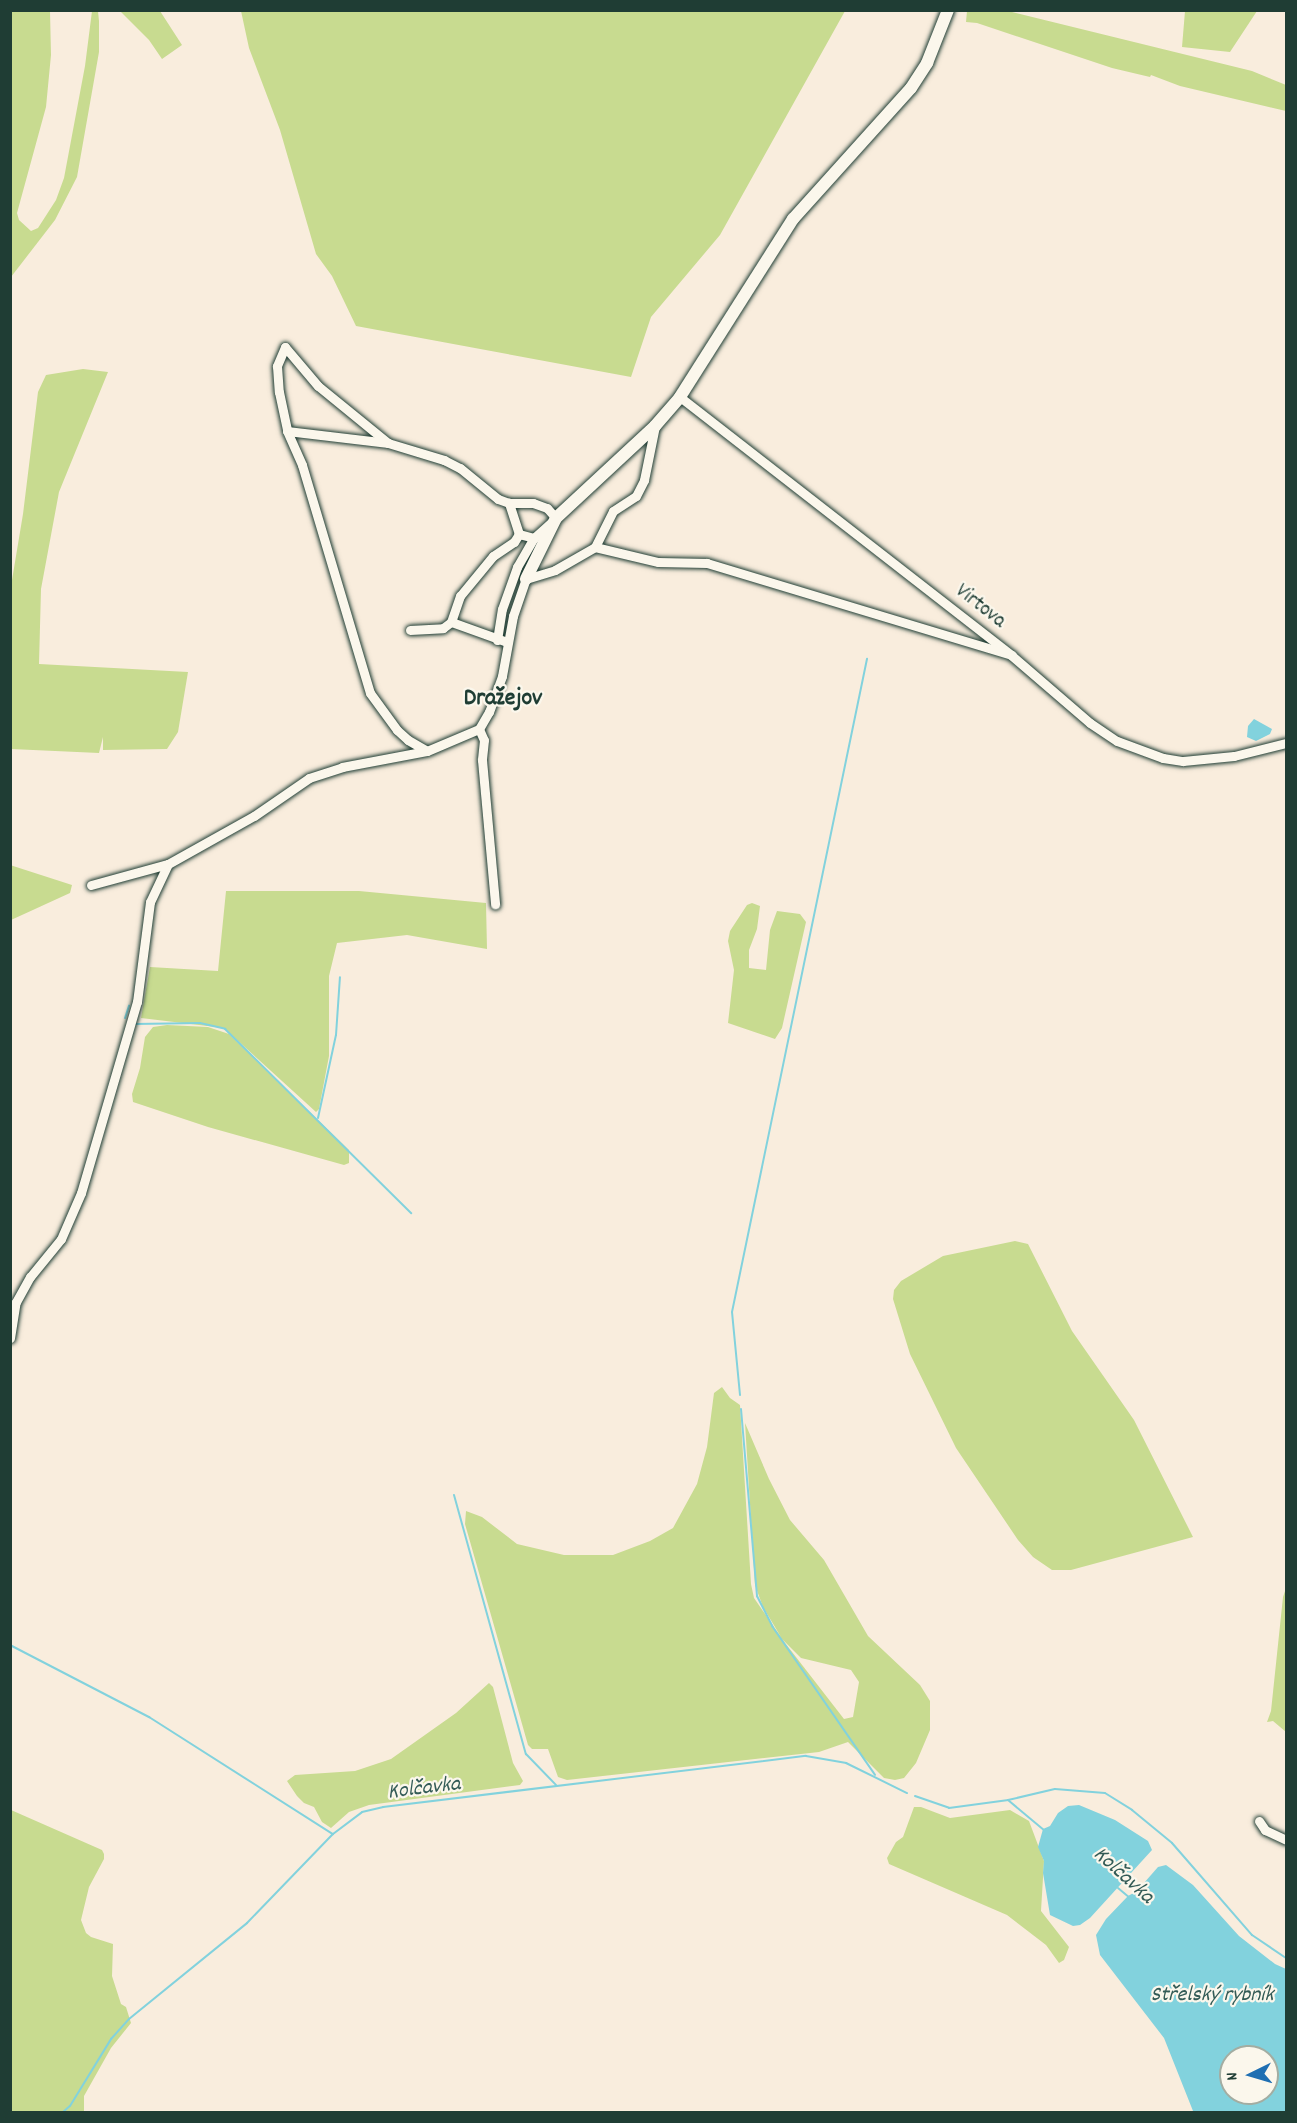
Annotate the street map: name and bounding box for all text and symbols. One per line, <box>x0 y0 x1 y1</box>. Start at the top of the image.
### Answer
street label: Virtova <box>950 579 1010 635</box>
district label: Dražejov <box>464 686 542 714</box>
water label: Kolčavka <box>386 1771 462 1807</box>
water label: Kolčavka <box>1087 1842 1159 1910</box>
water label: Střelský rybník <box>1151 1983 1273 2009</box>
north arrow <box>1219 2045 1279 2105</box>
text: N <box>1221 2071 1244 2081</box>

